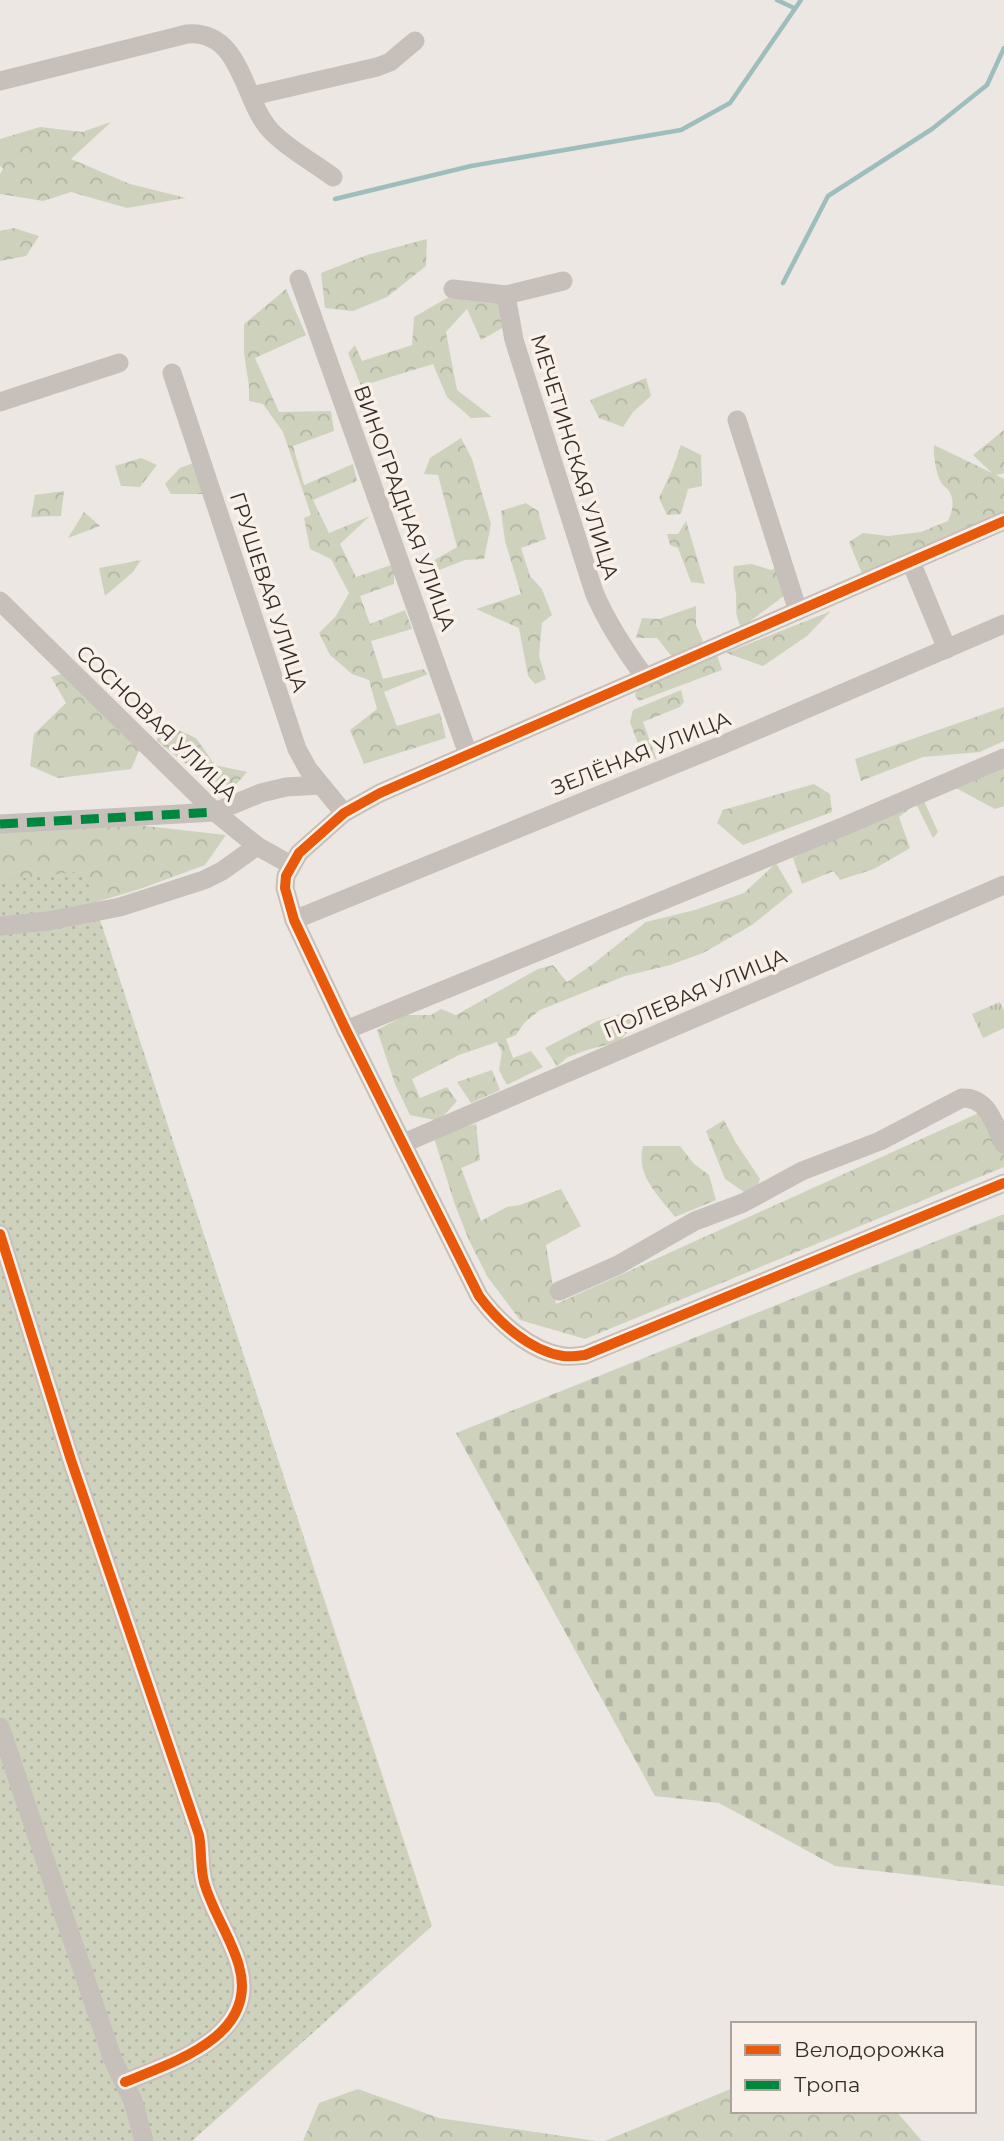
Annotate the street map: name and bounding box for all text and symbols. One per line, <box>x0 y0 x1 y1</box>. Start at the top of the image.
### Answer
street label: МЕЧЕТИНСКАЯ УЛИЦА <box>526 331 624 583</box>
street label: ВИНОГРАДНАЯ УЛИЦА <box>349 382 461 635</box>
street label: ГРУШЕВАЯ УЛИЦА <box>225 489 313 696</box>
street label: СОСНОВАЯ УЛИЦА <box>71 640 243 807</box>
street label: ЗЕЛЁНАЯ УЛИЦА <box>548 706 735 800</box>
street label: ПОЛЕВАЯ УЛИЦА <box>599 943 791 1043</box>
legend <box>731 2022 976 2113</box>
text: Велодорожка <box>794 2037 945 2062</box>
text: Тропа <box>794 2072 860 2097</box>

